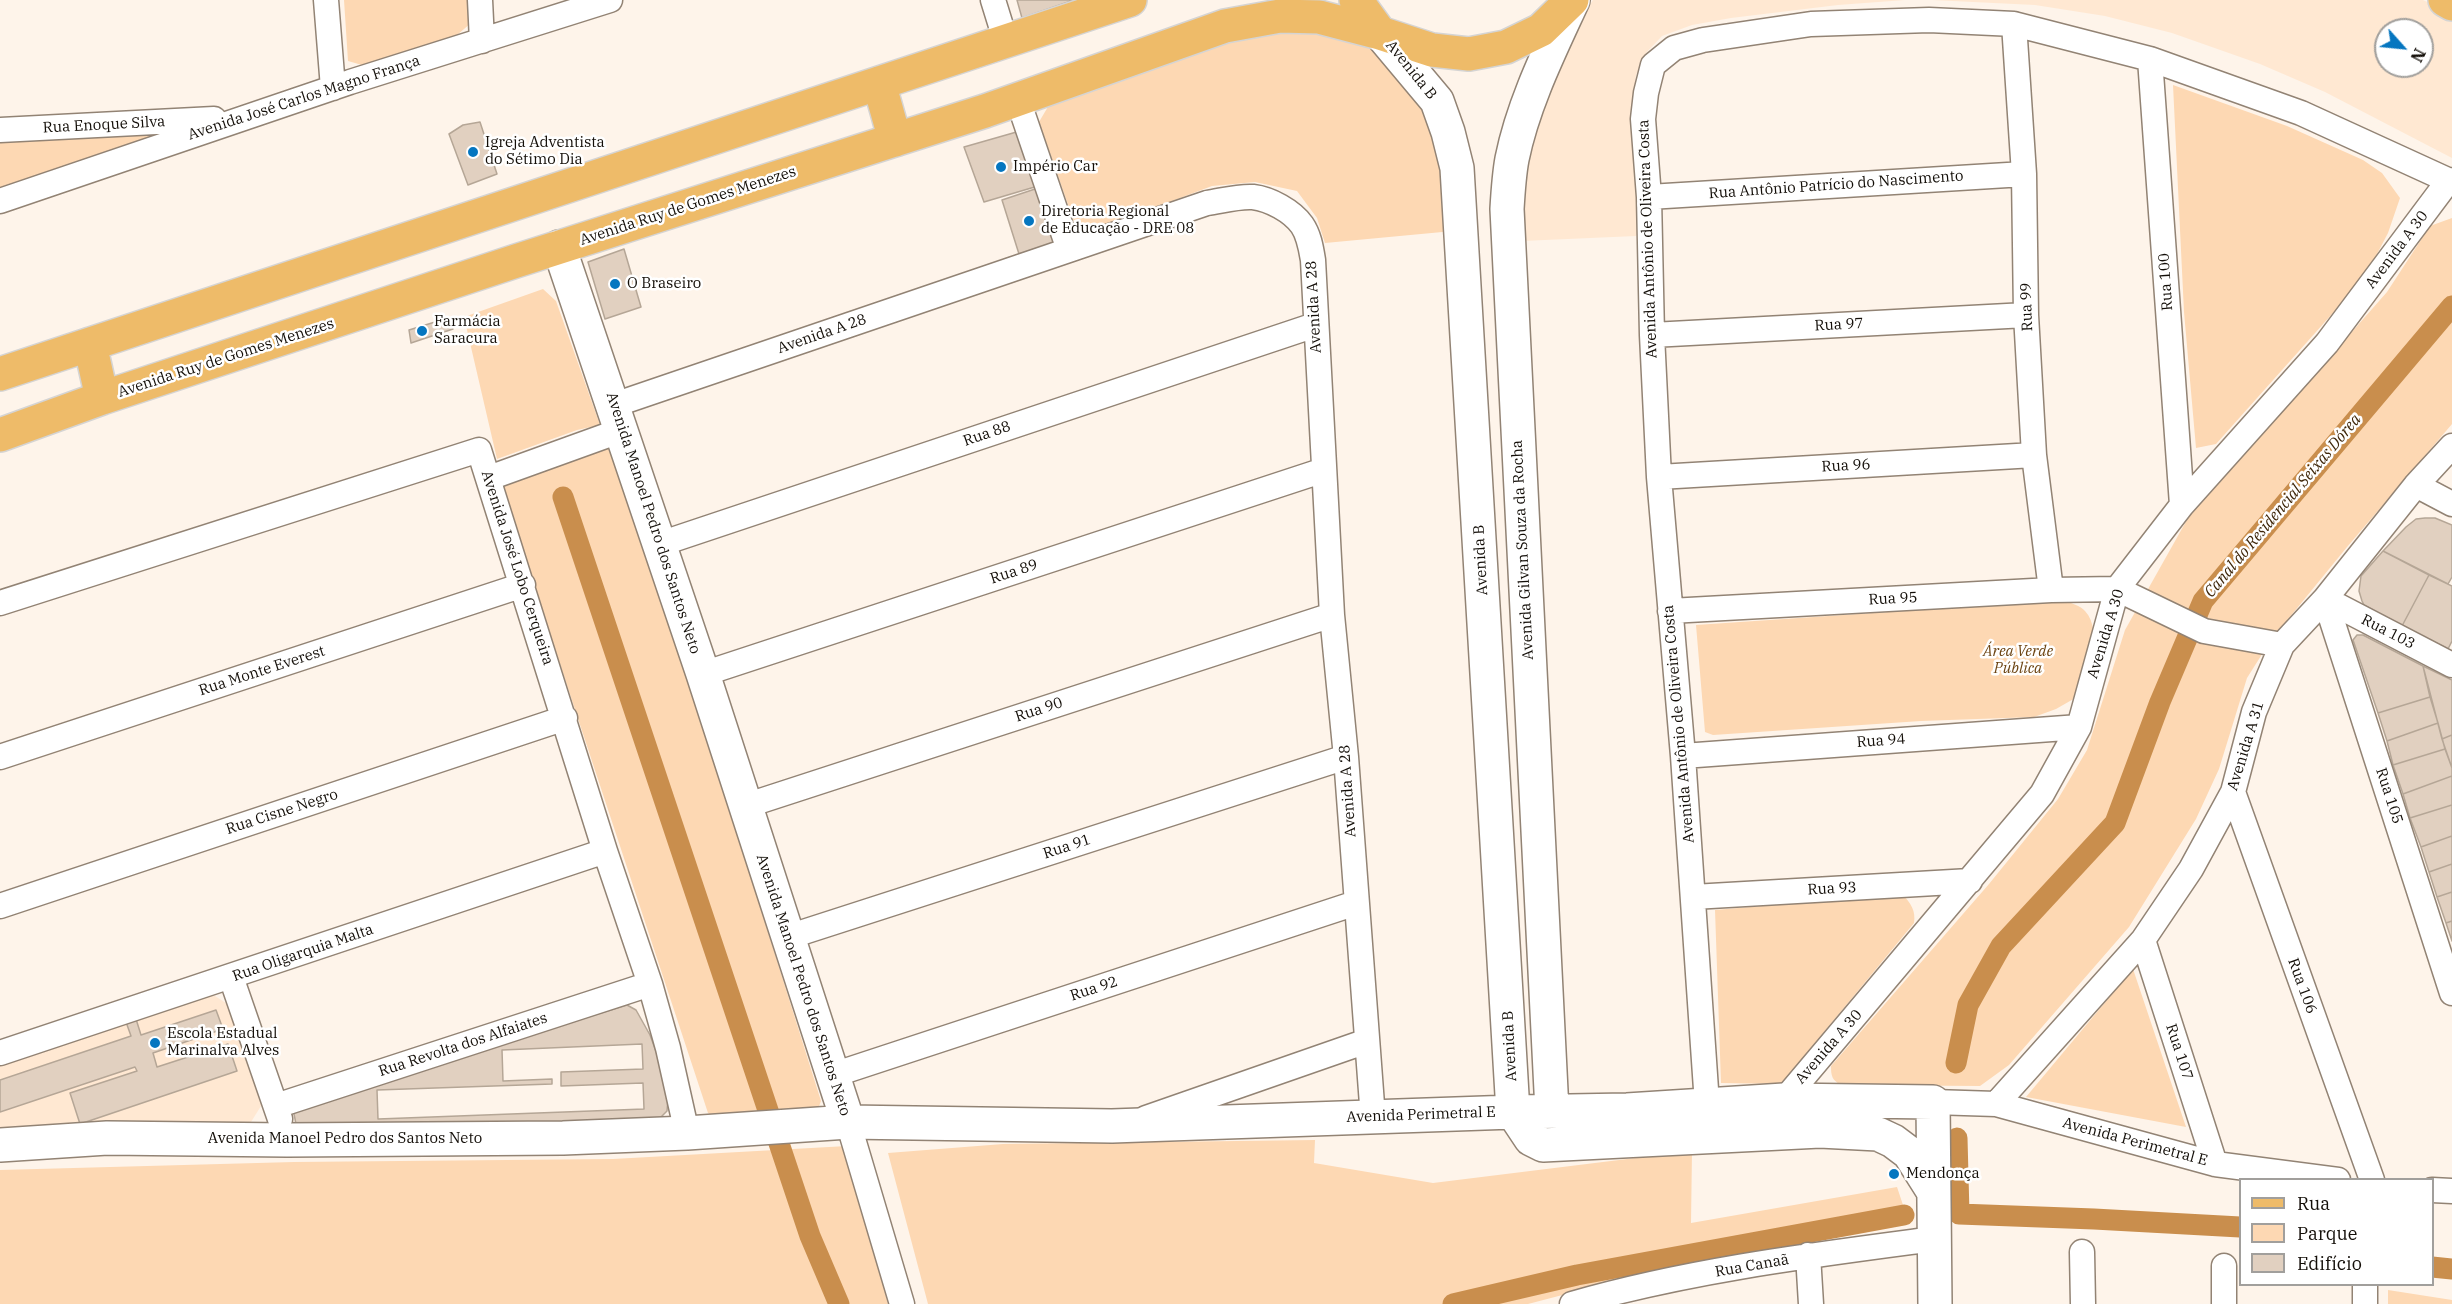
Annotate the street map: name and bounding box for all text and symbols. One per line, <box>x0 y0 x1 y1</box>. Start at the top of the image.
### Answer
north arrow <box>2374 18 2434 78</box>
street label: Avenida B <box>1382 37 1440 103</box>
text: N <box>2406 45 2430 65</box>
street label: Avenida José Carlos Magno França <box>186 52 422 144</box>
street label: Rua Enoque Silva <box>42 113 166 137</box>
street label: Avenida Antônio de Oliveira Costa <box>1635 119 1661 359</box>
place label: Igreja Adventista do Sétimo Dia <box>485 134 605 169</box>
marker: Igreja Adventista do Sétimo Dia <box>466 145 480 159</box>
place label: Império Car <box>1013 158 1098 176</box>
marker: Império Car <box>994 160 1008 174</box>
street label: Avenida Ruy de Gomes Menezes <box>578 162 798 250</box>
street label: Rua Antônio Patrício do Nascimento <box>1708 167 1964 203</box>
place label: Diretoria Regional de Educação - DRE 08 <box>1041 203 1194 238</box>
street label: Avenida A 30 <box>2362 208 2432 292</box>
marker: Diretoria Regional de Educação - DRE 08 <box>1022 214 1036 228</box>
street label: Rua 100 <box>2155 252 2177 312</box>
street label: Avenida A 28 <box>1303 260 1325 354</box>
place label: O Braseiro <box>627 275 701 293</box>
marker: O Braseiro <box>608 277 622 291</box>
street label: Rua 99 <box>2017 282 2037 332</box>
street label: Avenida A 28 <box>775 310 869 358</box>
place label: Farmácia Saracura <box>434 313 501 348</box>
street label: Avenida Ruy de Gomes Menezes <box>116 314 336 402</box>
street label: Rua 97 <box>1814 315 1864 335</box>
marker: Farmácia Saracura <box>415 324 429 338</box>
street label: Avenida Manoel Pedro dos Santos Neto <box>602 390 704 656</box>
water label: Canal do Residencial Seixas Dórea <box>2201 411 2365 601</box>
street label: Rua 88 <box>961 418 1013 450</box>
street label: Avenida Gilvan Souza da Rocha <box>1508 439 1538 661</box>
street label: Rua 96 <box>1821 456 1871 476</box>
street label: Avenida José Lobo Cerqueira <box>477 468 557 668</box>
street label: Avenida B <box>1470 524 1492 596</box>
street label: Rua 89 <box>988 556 1040 588</box>
street label: Avenida A 30 <box>2084 587 2128 681</box>
street label: Rua 95 <box>1868 589 1918 609</box>
street label: Avenida Antônio de Oliveira Costa <box>1660 604 1698 844</box>
street label: Rua 103 <box>2358 611 2418 653</box>
street label: Rua Monte Everest <box>197 642 327 700</box>
park label: Área Verde Pública <box>1983 643 2053 678</box>
street label: Rua 90 <box>1013 694 1065 726</box>
street label: Avenida A 31 <box>2224 699 2268 793</box>
street label: Rua 94 <box>1856 730 1906 752</box>
street label: Avenida A 28 <box>1336 744 1360 838</box>
street label: Rua 105 <box>2371 766 2407 826</box>
street label: Rua Cisne Negro <box>224 785 340 839</box>
street label: Rua 91 <box>1041 831 1093 863</box>
street label: Avenida Manoel Pedro dos Santos Neto <box>752 852 854 1118</box>
street label: Rua 93 <box>1807 879 1857 899</box>
street label: Rua Oligarquia Malta <box>230 920 376 986</box>
street label: Rua 106 <box>2284 956 2320 1016</box>
street label: Rua 92 <box>1068 973 1120 1005</box>
street label: Avenida A 30 <box>1792 1006 1866 1088</box>
street label: Rua Revolta dos Alfaiates <box>376 1009 550 1081</box>
street label: Avenida B <box>1499 1010 1521 1082</box>
street label: Rua 107 <box>2161 1022 2197 1082</box>
place label: Escola Estadual Marinalva Alves <box>167 1025 279 1060</box>
marker: Escola Estadual Marinalva Alves <box>148 1036 162 1050</box>
street label: Avenida Perimetral E <box>1346 1103 1496 1127</box>
street label: Avenida Perimetral E <box>2060 1114 2210 1170</box>
street label: Avenida Manoel Pedro dos Santos Neto <box>208 1130 482 1148</box>
place label: Mendonça <box>1906 1165 1980 1183</box>
marker: Mendonça <box>1887 1167 1901 1181</box>
legend <box>2239 1178 2434 1286</box>
text: Rua <box>2297 1192 2330 1215</box>
text: Parque <box>2297 1222 2357 1245</box>
street label: Rua Canaã <box>1714 1251 1790 1281</box>
text: Edifício <box>2297 1252 2362 1275</box>

